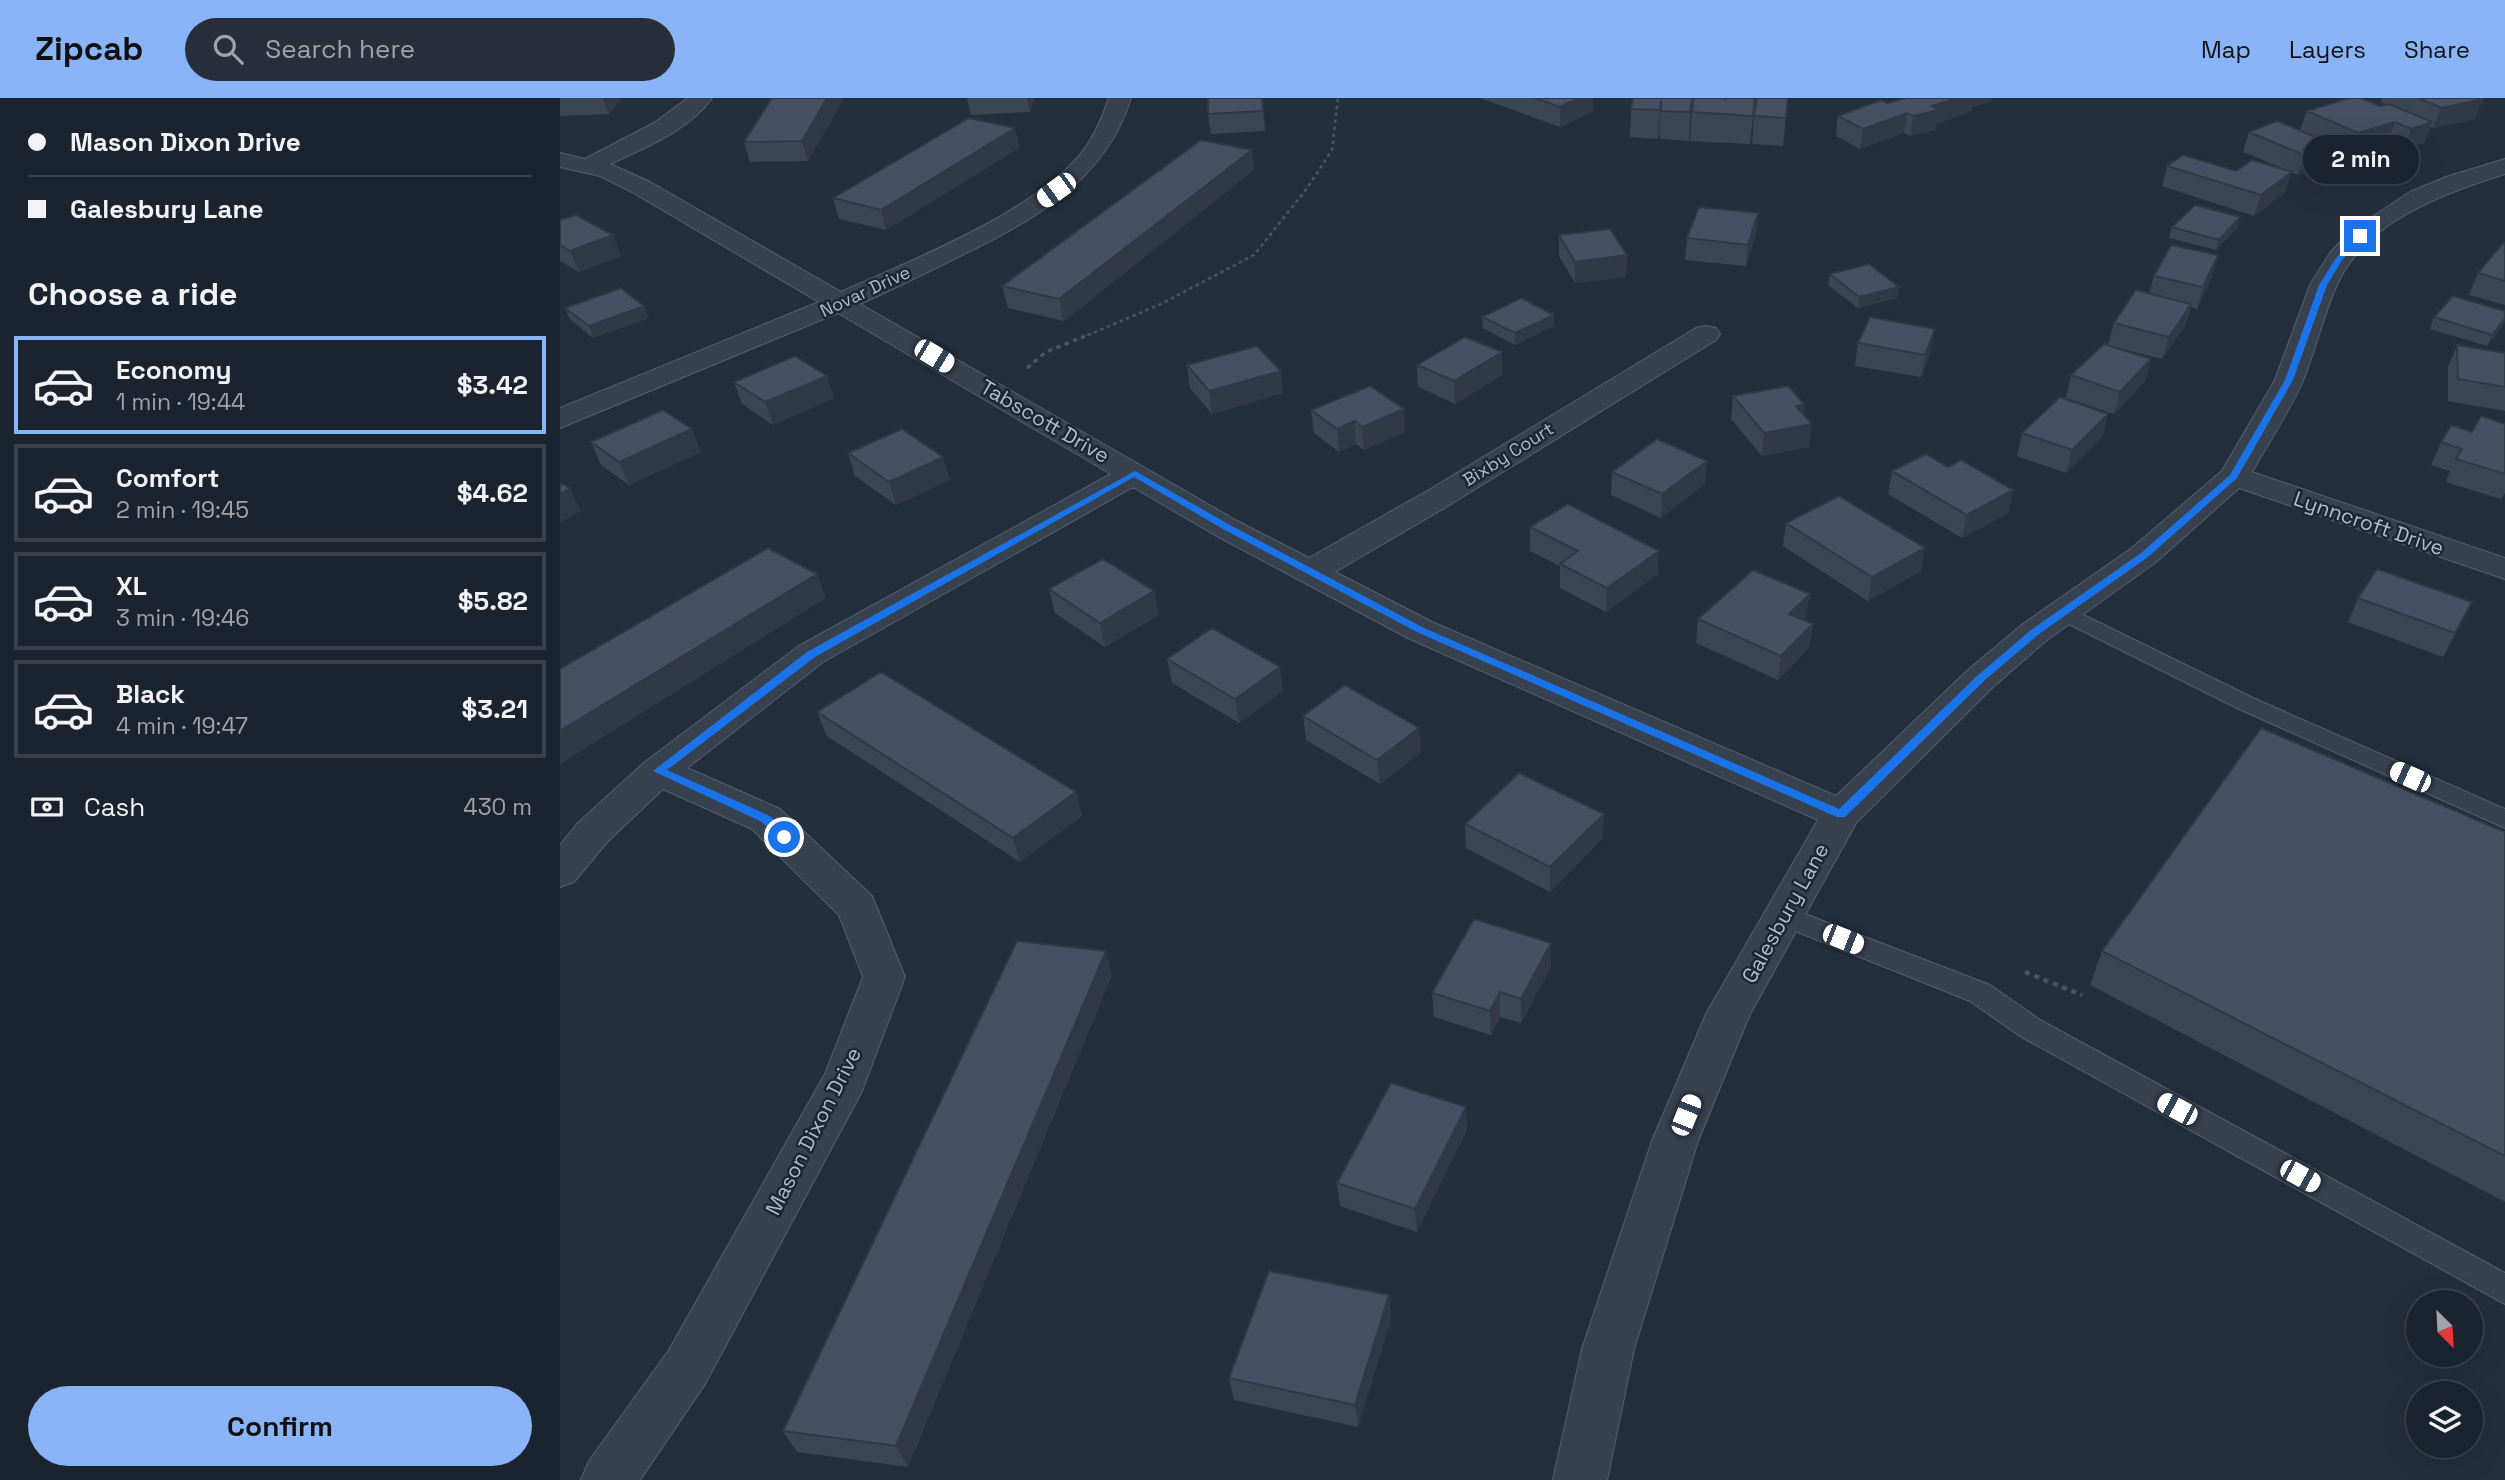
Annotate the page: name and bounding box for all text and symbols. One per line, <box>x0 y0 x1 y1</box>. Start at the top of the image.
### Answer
search box <box>185 18 675 81</box>
text: Zipcab <box>35 28 143 70</box>
icon: search <box>209 30 247 68</box>
text: Search here <box>265 32 415 66</box>
text: Map <box>2201 34 2251 65</box>
text: Layers <box>2289 34 2366 65</box>
text: Share <box>2404 34 2470 65</box>
text: Mason Dixon Drive <box>70 125 301 159</box>
callout: 2 min <box>2302 135 2418 184</box>
text: 2 min <box>2331 144 2391 174</box>
car <box>1033 169 1080 211</box>
text: Galesbury Lane <box>70 192 263 226</box>
route end <box>2344 220 2376 252</box>
street label: Novar Drive <box>816 260 914 322</box>
text: Choose a ride <box>28 274 238 314</box>
car <box>911 336 958 376</box>
text: Economy <box>116 353 232 387</box>
icon: car <box>32 354 95 417</box>
text: $3.42 <box>457 368 528 402</box>
street label: Tabscott Drive <box>976 373 1114 469</box>
text: 1 min · 19:44 <box>116 387 245 417</box>
street label: Bixby Court <box>1458 417 1558 491</box>
text: Comfort <box>116 461 219 495</box>
icon: car <box>32 462 95 525</box>
text: $4.62 <box>457 476 528 510</box>
street label: Lynncroft Drive <box>2290 485 2448 561</box>
text: 2 min · 19:45 <box>116 495 249 525</box>
text: XL <box>116 569 147 603</box>
icon: car <box>32 570 95 633</box>
text: $5.82 <box>458 584 528 618</box>
text: 3 min · 19:46 <box>116 603 249 633</box>
text: Black <box>116 677 185 711</box>
icon: car <box>32 678 95 741</box>
text: $3.21 <box>461 692 528 726</box>
text: 4 min · 19:47 <box>116 711 248 741</box>
car <box>2387 759 2434 795</box>
icon: cash <box>28 788 66 826</box>
text: Cash <box>84 790 145 824</box>
text: 430 m <box>463 792 532 822</box>
route start <box>768 821 800 853</box>
street label: Galesbury Lane <box>1735 838 1835 988</box>
car <box>1820 921 1867 957</box>
street label: Mason Dixon Drive <box>759 1043 867 1219</box>
car <box>2154 1090 2201 1128</box>
car <box>1669 1092 1704 1138</box>
car <box>2277 1157 2324 1195</box>
north arrow <box>2406 1290 2483 1367</box>
map controls <box>2406 1290 2483 1458</box>
button: layers <box>2406 1381 2483 1458</box>
button: Confirm <box>28 1386 532 1466</box>

